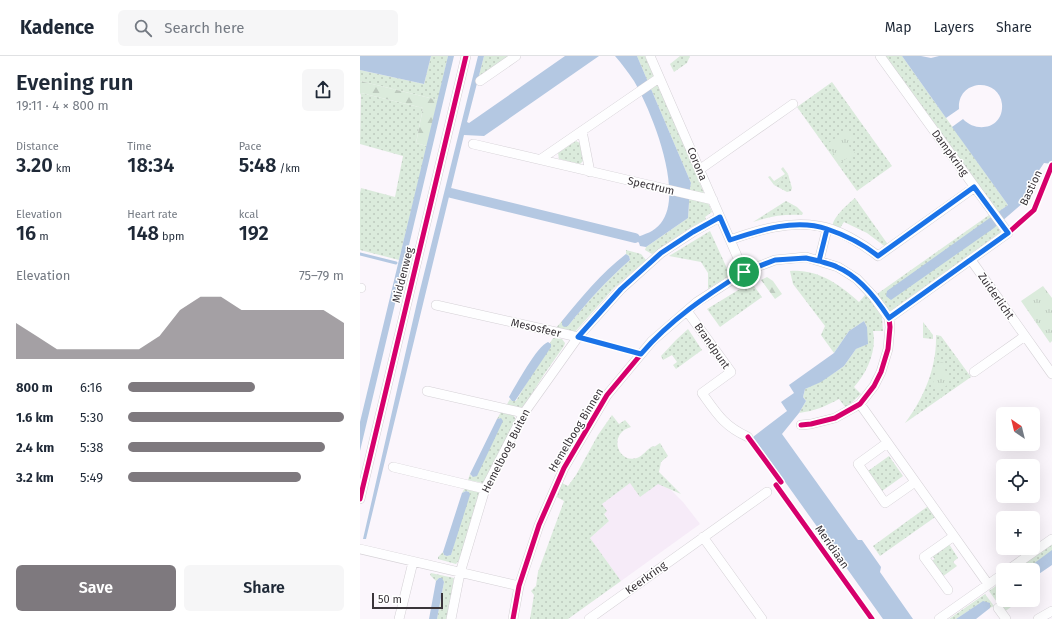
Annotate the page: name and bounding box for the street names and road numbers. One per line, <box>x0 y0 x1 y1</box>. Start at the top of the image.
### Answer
street label: Dampkring <box>929 127 971 179</box>
street label: Corona <box>684 145 710 183</box>
street label: Bastion <box>1017 168 1045 208</box>
street label: Spectrum <box>626 174 676 198</box>
street label: Middenweg <box>390 246 416 304</box>
street label: Zuiderlicht <box>975 270 1017 322</box>
street label: Mesosfeer <box>510 316 563 340</box>
street label: Brandpunt <box>691 321 733 371</box>
street label: Hemelboog Binnen <box>546 386 606 474</box>
street label: Hemelboog Buiten <box>479 407 533 495</box>
street label: Meridiaan <box>812 523 852 571</box>
street label: Keerkring <box>623 559 669 597</box>

